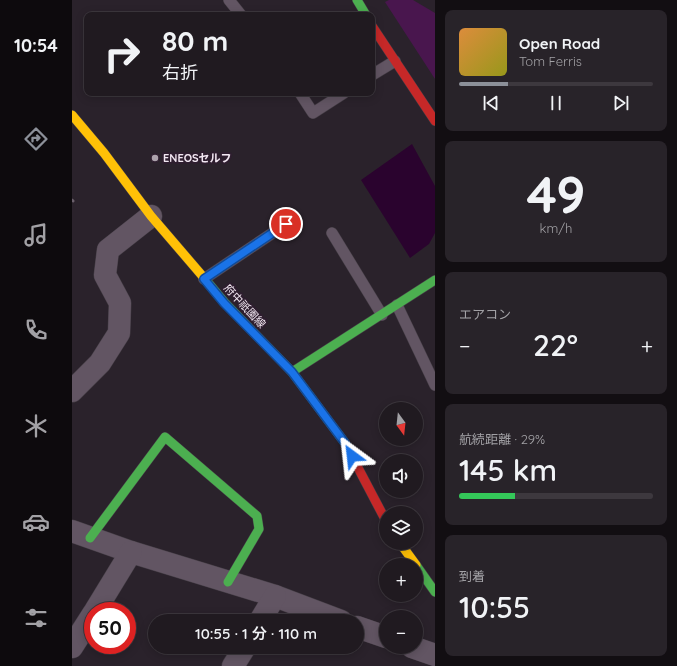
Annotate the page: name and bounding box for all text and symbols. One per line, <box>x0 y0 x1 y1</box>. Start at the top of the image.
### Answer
text: 80 m <box>162 23 228 58</box>
icon: right <box>96 28 148 80</box>
text: 10:54 <box>14 34 58 57</box>
text: Open Road <box>519 34 600 53</box>
text: Tom Ferris <box>519 53 582 69</box>
text: 右折 <box>162 61 198 84</box>
icon: previous <box>480 92 502 114</box>
icon: pause <box>545 92 567 114</box>
icon: next <box>610 92 632 114</box>
icon: directions <box>22 125 50 153</box>
place label: ENEOSセルフ <box>163 151 232 165</box>
marker: ENEOSセルフ <box>150 153 160 163</box>
text: 49 <box>526 161 586 226</box>
pin <box>269 207 303 241</box>
icon: arrive <box>275 213 297 235</box>
text: km/h <box>540 220 572 236</box>
icon: music <box>22 221 50 249</box>
street label: 府中祇園線 <box>221 281 269 331</box>
text: エアコン <box>459 306 511 322</box>
icon: phone <box>22 316 50 344</box>
text: 22° <box>533 326 578 364</box>
text: − <box>459 332 470 360</box>
text: + <box>641 332 653 360</box>
north arrow <box>379 402 423 446</box>
map controls <box>379 402 423 654</box>
icon: climate <box>22 412 50 440</box>
text: 航続距離 · 29% <box>459 431 545 447</box>
position arrow <box>331 435 373 477</box>
text: 145 km <box>459 451 557 489</box>
button: sound <box>379 454 423 498</box>
button: layers <box>379 506 423 550</box>
icon: car <box>22 508 50 536</box>
button: + <box>379 558 423 602</box>
text: 到着 <box>459 568 485 584</box>
text: 10:55 <box>459 588 530 626</box>
speed limit sign: 50 <box>84 602 136 654</box>
icon: filters <box>22 604 50 632</box>
button: − <box>379 610 423 654</box>
text: 10:55 · 1 分 · 110 m <box>195 624 317 643</box>

